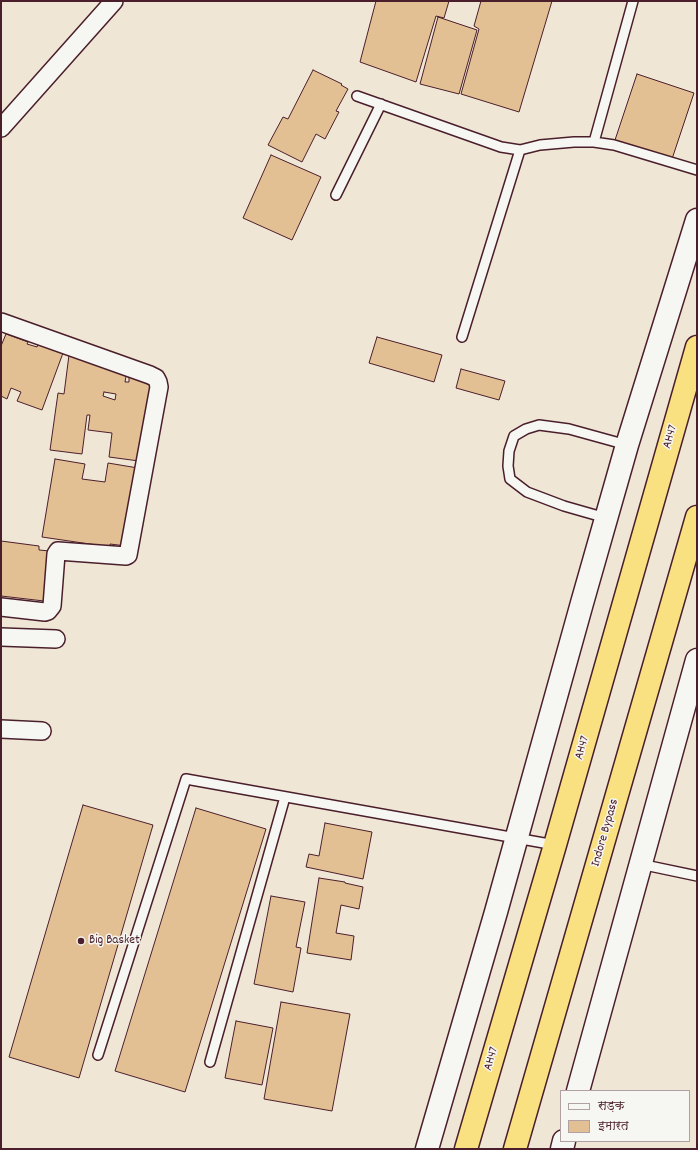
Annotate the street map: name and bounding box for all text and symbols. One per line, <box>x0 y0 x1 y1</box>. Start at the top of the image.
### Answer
street label: AH47 <box>660 423 682 451</box>
street label: AH47 <box>572 734 594 762</box>
street label: Indore Bypass <box>589 797 623 869</box>
place label: Big Basket <box>89 933 140 949</box>
marker: Big Basket <box>76 936 86 946</box>
street label: AH47 <box>481 1045 503 1073</box>
legend <box>560 1090 690 1142</box>
text: सड़क <box>598 1098 625 1115</box>
text: इमारत <box>598 1118 628 1135</box>

